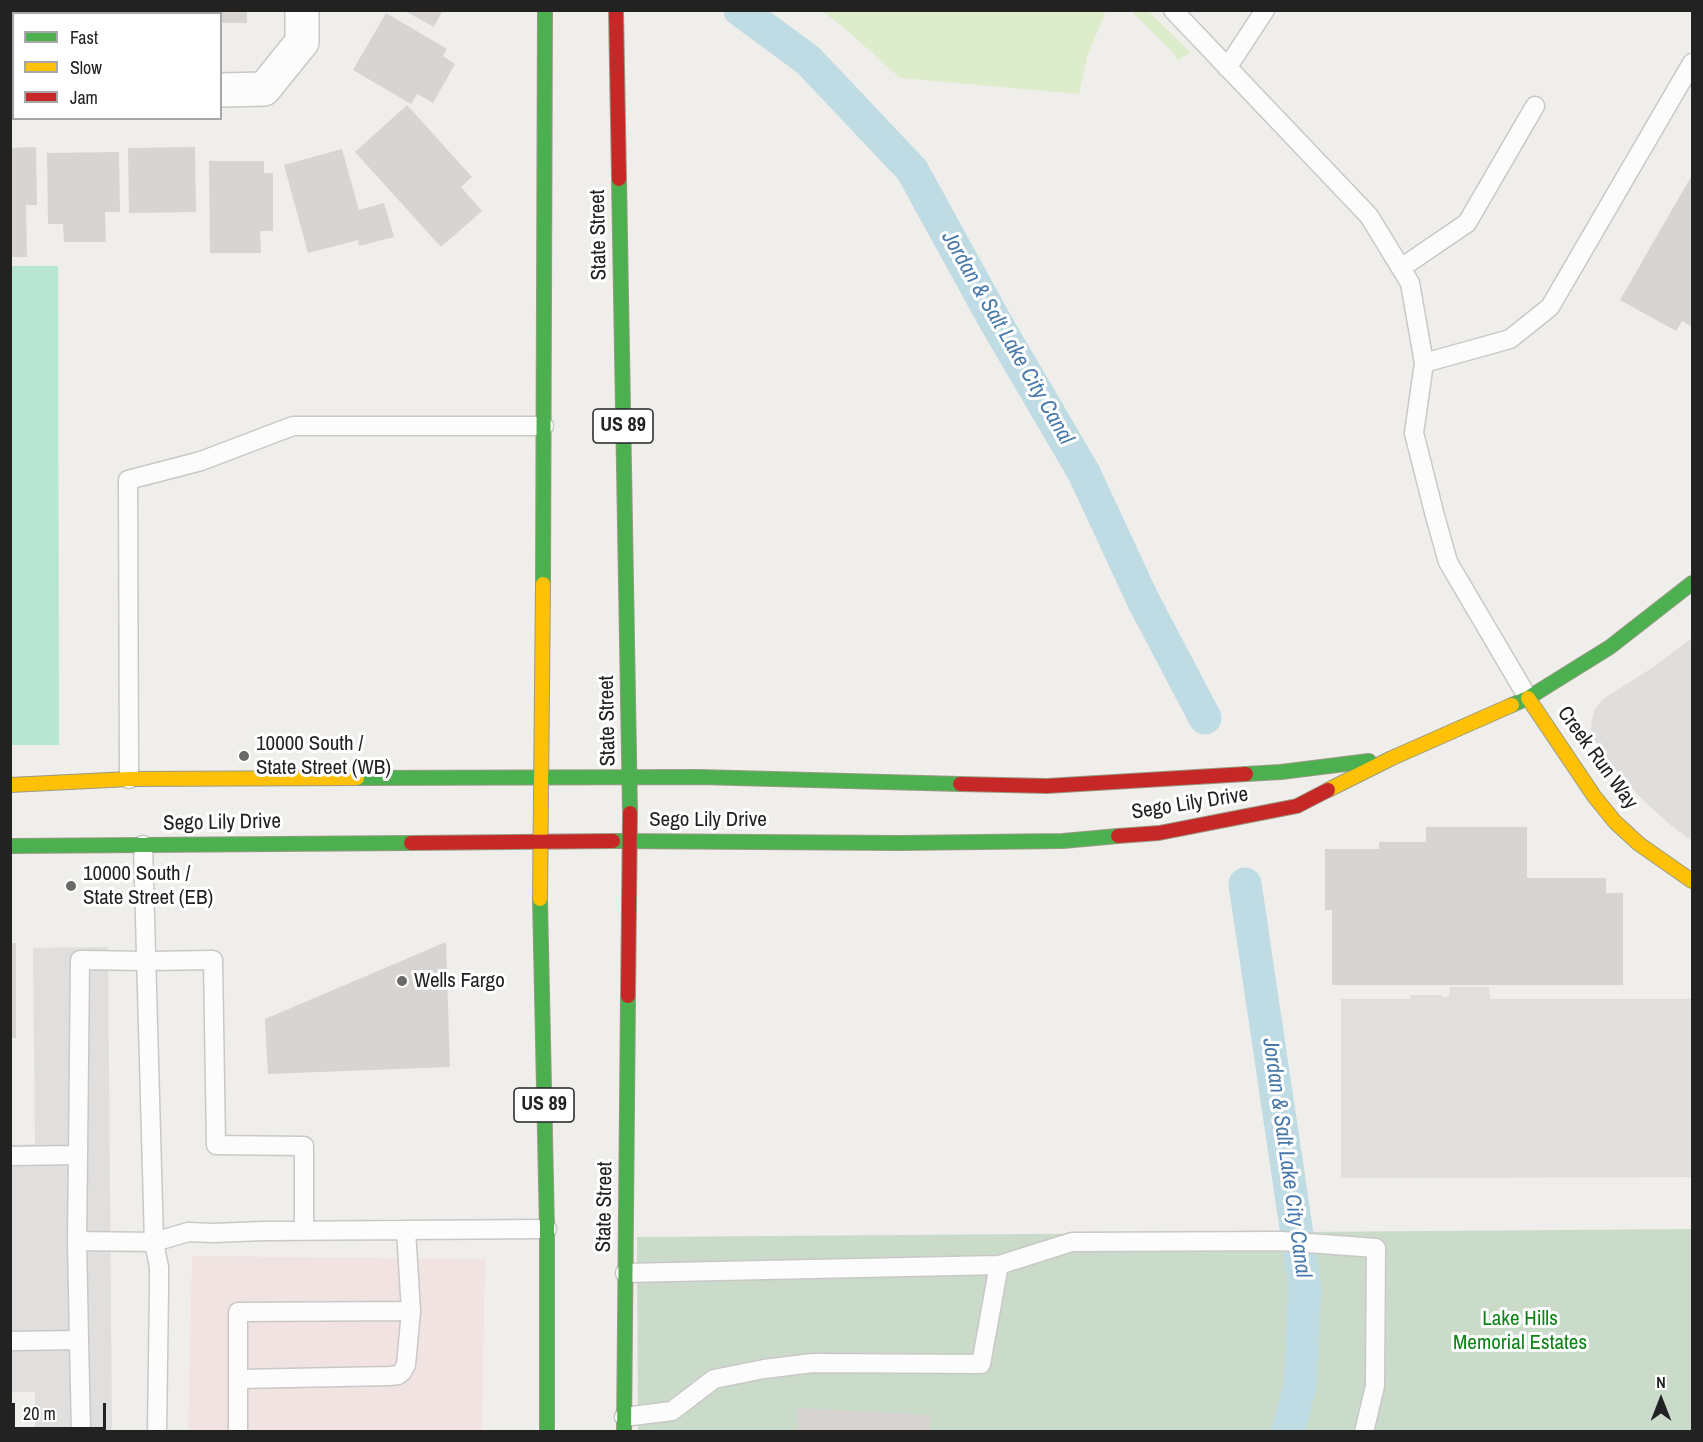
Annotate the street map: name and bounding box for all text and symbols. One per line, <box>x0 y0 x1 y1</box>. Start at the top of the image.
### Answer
legend <box>12 12 222 120</box>
text: Fast <box>70 25 98 50</box>
text: Slow <box>70 55 102 80</box>
text: Jam <box>70 85 98 110</box>
street label: State Street <box>586 189 612 281</box>
water label: Jordan & Salt Lake City Canal <box>935 227 1079 449</box>
road number: US 89 <box>593 409 653 443</box>
street label: State Street <box>595 675 621 767</box>
street label: Creek Run Way <box>1551 702 1643 814</box>
place label: 10000 South / State Street (WB) <box>256 731 391 781</box>
marker: 10000 South / State Street (WB) <box>237 749 251 763</box>
street label: Sego Lily Drive <box>1130 782 1250 826</box>
street label: Sego Lily Drive <box>649 807 767 833</box>
street label: Sego Lily Drive <box>163 809 281 837</box>
place label: 10000 South / State Street (EB) <box>83 861 213 911</box>
marker: 10000 South / State Street (EB) <box>64 879 78 893</box>
place label: Wells Fargo <box>414 968 505 994</box>
marker: Wells Fargo <box>395 974 409 988</box>
water label: Jordan & Salt Lake City Canal <box>1256 1037 1316 1279</box>
road number: US 89 <box>514 1088 574 1122</box>
street label: State Street <box>592 1161 618 1253</box>
park label: Lake Hills Memorial Estates <box>1453 1306 1587 1356</box>
north arrow <box>1631 1370 1691 1430</box>
text: N <box>1656 1371 1666 1393</box>
scale bar <box>15 1391 110 1429</box>
text: 20 m <box>23 1401 56 1426</box>

